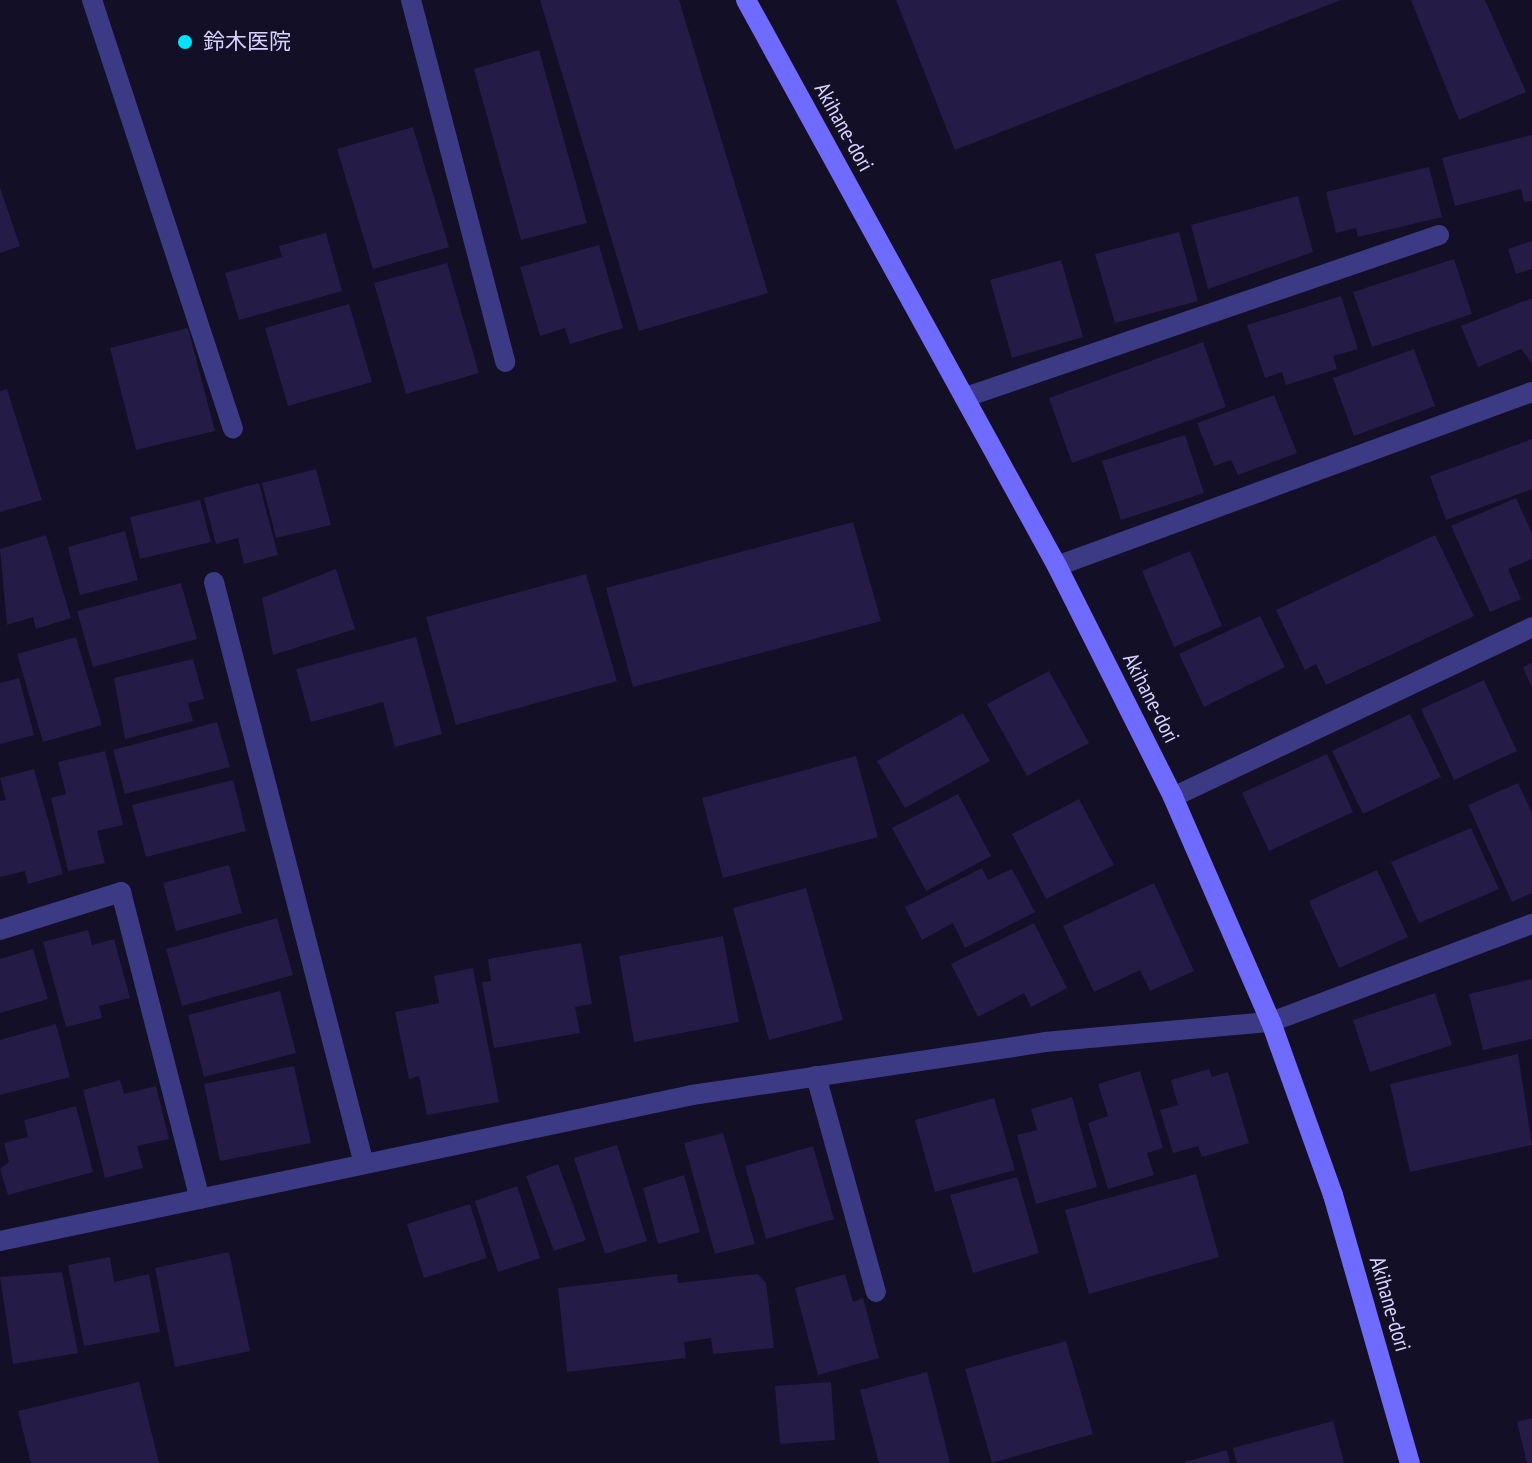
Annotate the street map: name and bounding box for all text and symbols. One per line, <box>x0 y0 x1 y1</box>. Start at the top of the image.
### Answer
place label: 鈴木医院 <box>203 29 291 55</box>
marker: 鈴木医院 <box>174 31 196 53</box>
street label: Akihane-dori <box>809 78 879 176</box>
street label: Akihane-dori <box>1117 649 1185 747</box>
street label: Akihane-dori <box>1364 1254 1416 1354</box>

